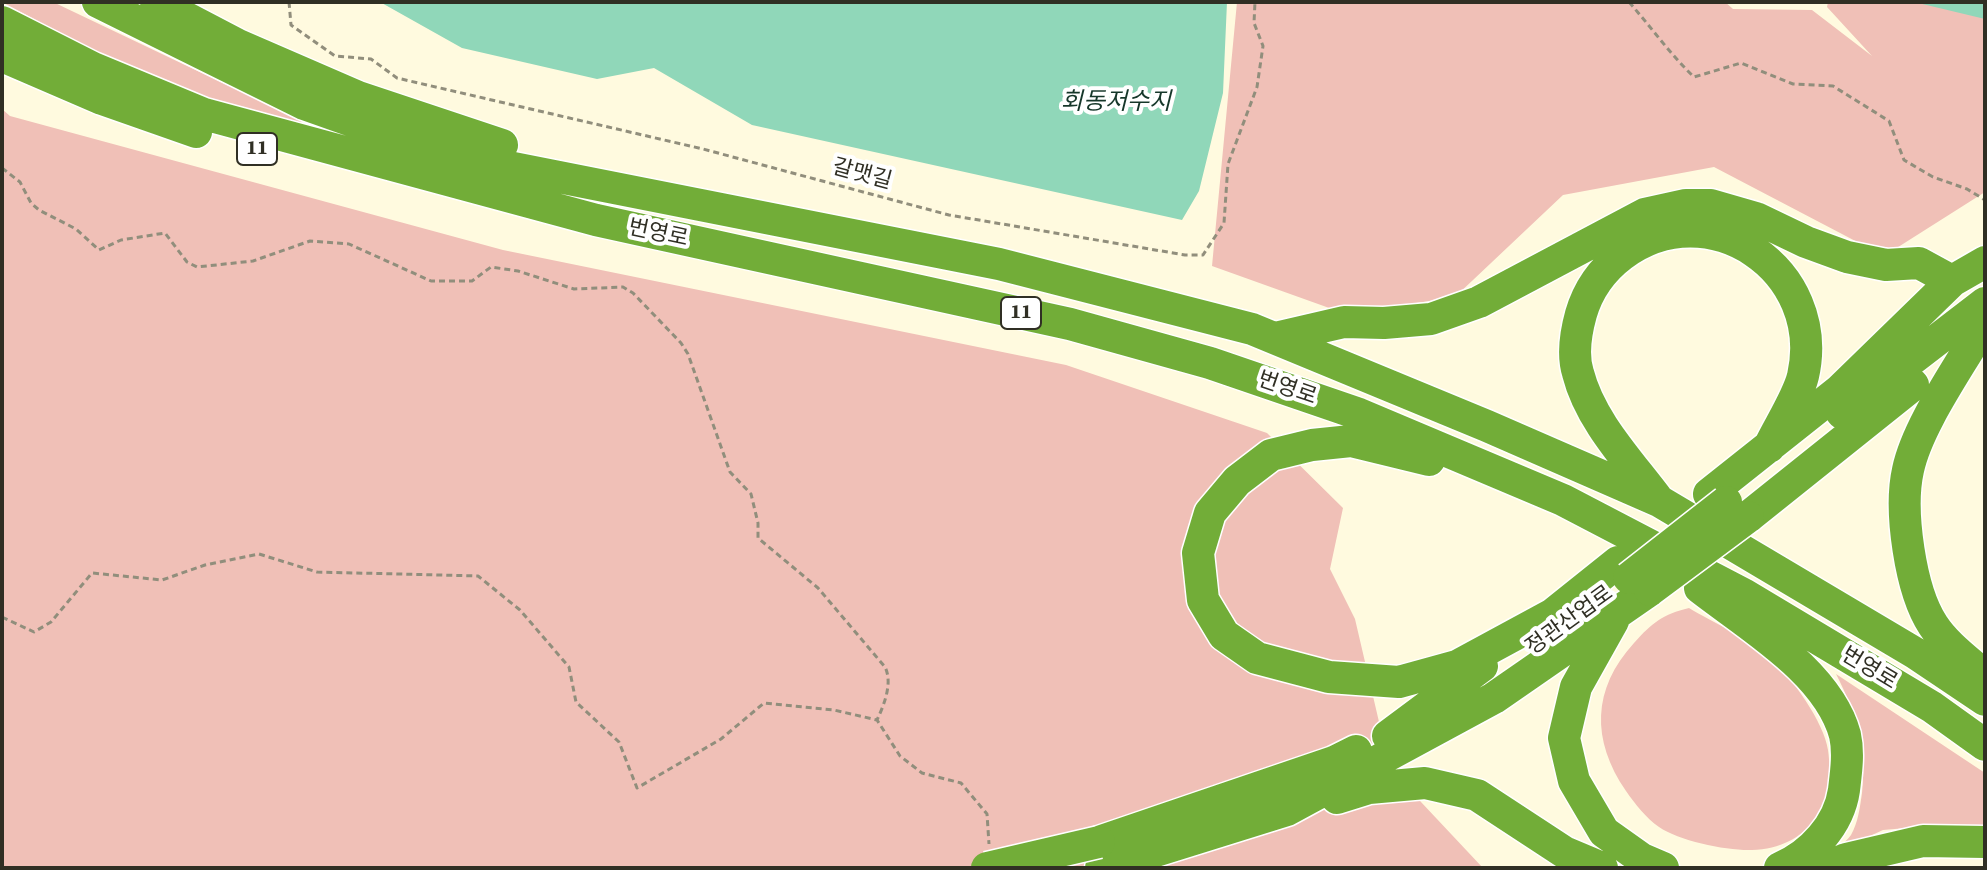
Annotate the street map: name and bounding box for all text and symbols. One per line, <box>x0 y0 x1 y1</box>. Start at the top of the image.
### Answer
water label: 회동저수지 <box>1061 89 1171 117</box>
road number: 11 <box>237 133 277 165</box>
street label: 갈맷길 <box>829 154 895 196</box>
street label: 번영로 <box>626 215 690 253</box>
road number: 11 <box>1001 297 1041 329</box>
street label: 번영로 <box>1254 367 1320 411</box>
street label: 정관산업로 <box>1521 581 1619 661</box>
street label: 번영로 <box>1836 642 1902 696</box>

